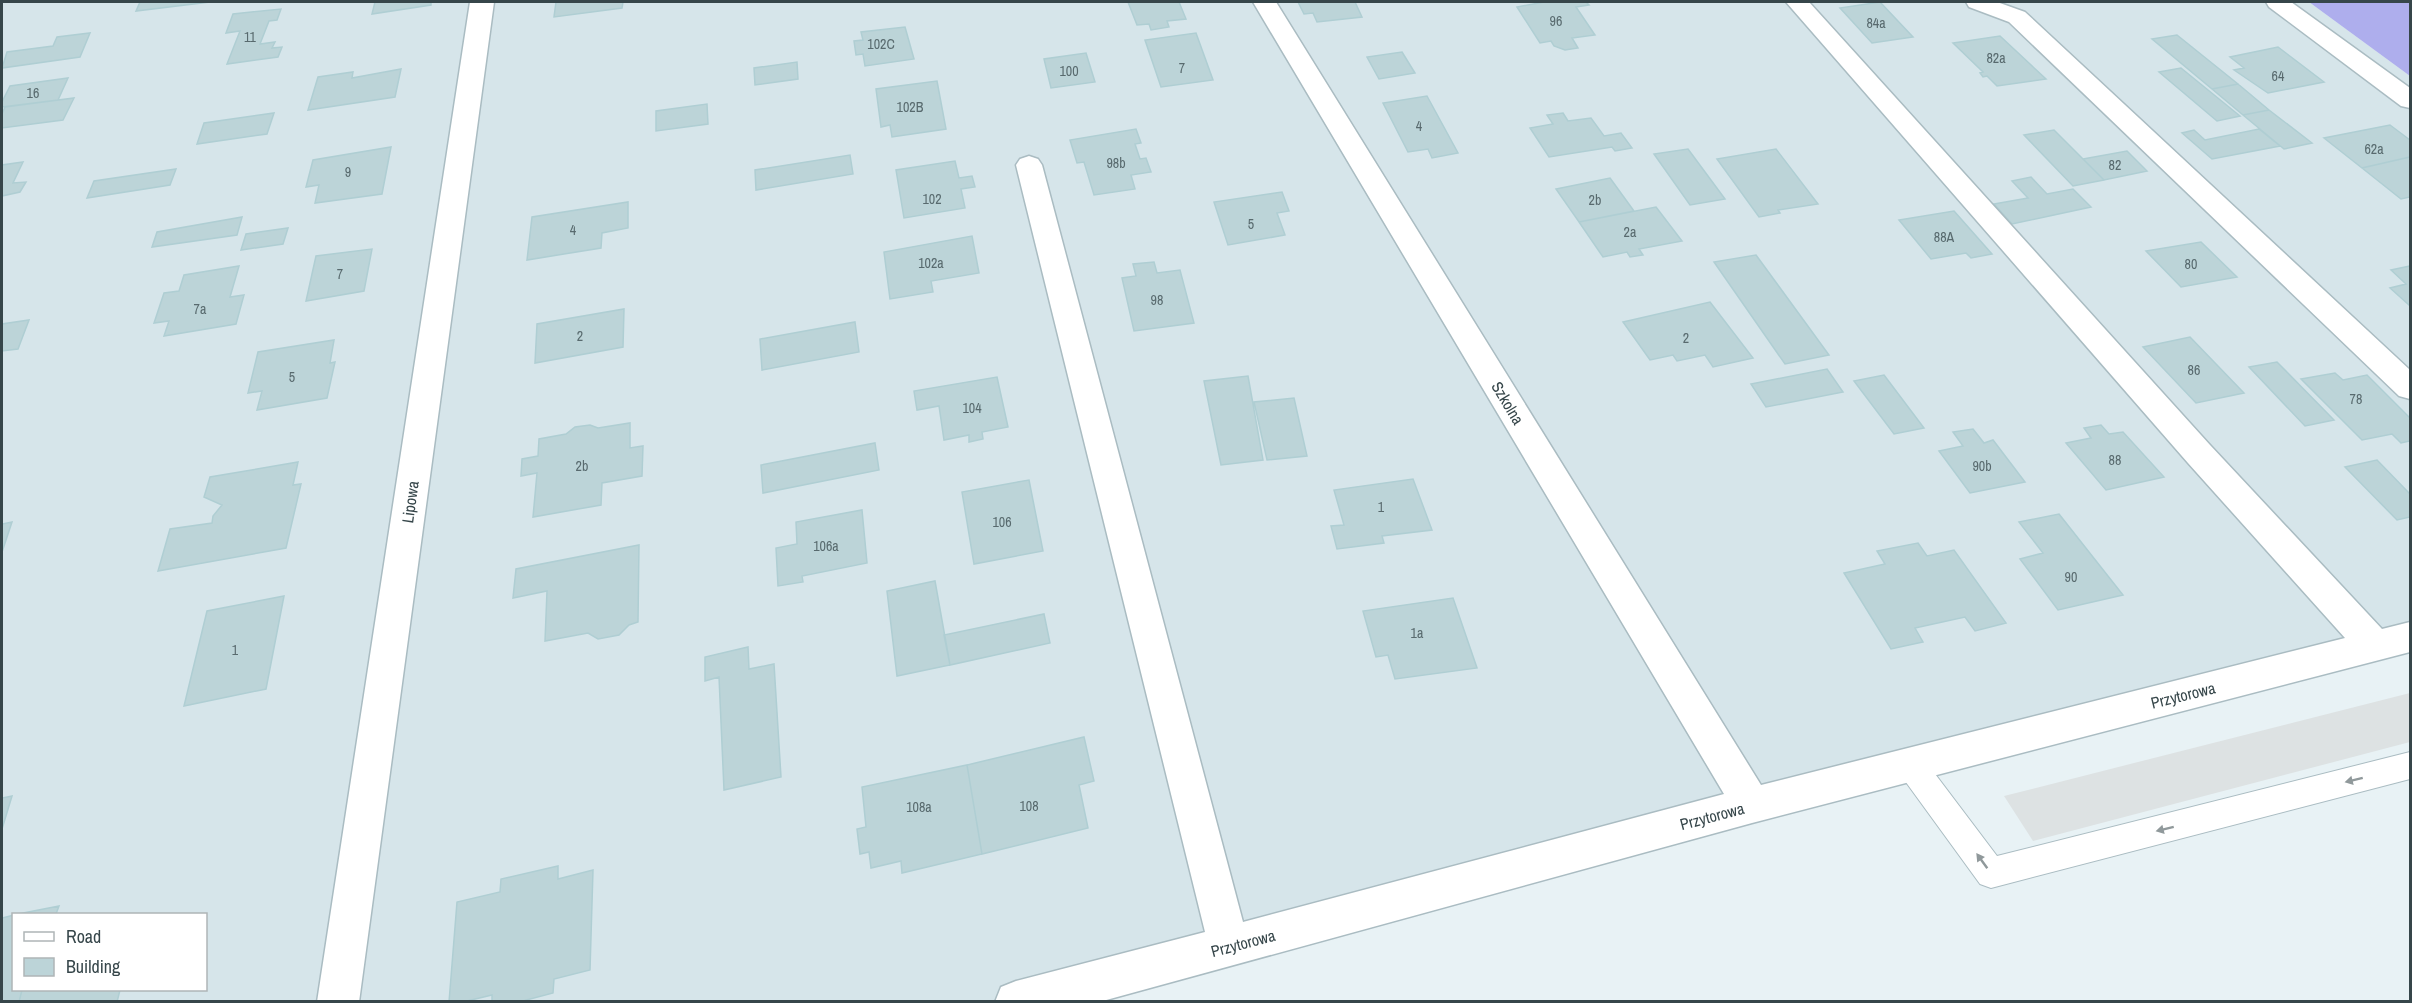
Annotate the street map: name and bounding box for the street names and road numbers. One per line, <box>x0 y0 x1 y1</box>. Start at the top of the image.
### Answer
street label: Szkolna <box>1487 377 1530 429</box>
street label: Lipowa <box>396 479 424 524</box>
street label: Przytorowa <box>2149 676 2218 714</box>
street label: Przytorowa <box>1677 797 1747 835</box>
street label: Przytorowa <box>1208 924 1278 962</box>

